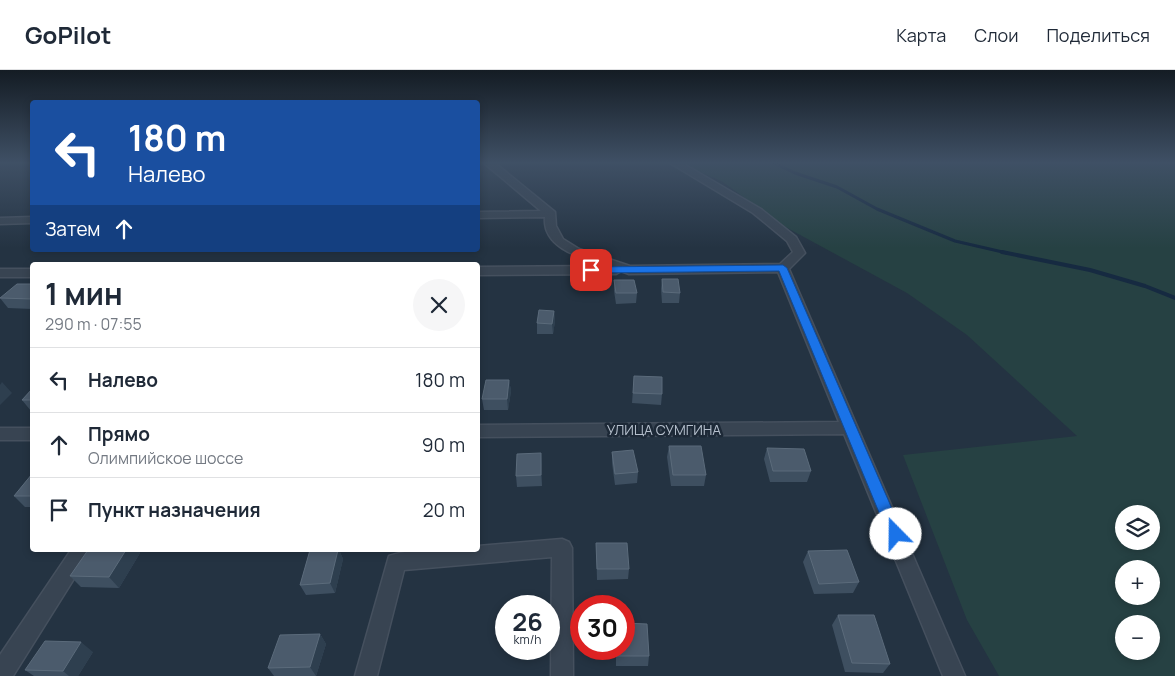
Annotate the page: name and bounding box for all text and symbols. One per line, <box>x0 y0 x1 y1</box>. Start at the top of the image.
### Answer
text: GoPilot <box>25 18 111 51</box>
text: Карта <box>896 23 946 47</box>
text: Слои <box>974 23 1018 47</box>
text: Поделиться <box>1046 23 1150 47</box>
text: 180 m <box>128 114 226 162</box>
icon: left <box>45 120 110 185</box>
text: Налево <box>128 159 206 189</box>
icon: ahead <box>110 215 138 243</box>
text: Затем <box>45 216 100 242</box>
pin <box>570 249 612 291</box>
icon: arrive <box>577 256 605 284</box>
text: 1 мин <box>45 273 123 314</box>
button: close <box>413 279 465 331</box>
text: 290 m · 07:55 <box>45 313 142 335</box>
icon: left <box>45 366 73 394</box>
text: Налево <box>88 367 158 393</box>
text: 180 m <box>415 367 465 393</box>
street label: УЛИЦА СУМГИНА <box>607 420 721 439</box>
text: Прямо <box>88 421 150 447</box>
icon: ahead <box>45 431 73 459</box>
text: 90 m <box>422 432 465 458</box>
text: Олимпийское шоссе <box>88 447 243 469</box>
icon: arrive <box>45 496 73 524</box>
text: Пункт назначения <box>88 497 261 523</box>
text: 20 m <box>423 497 465 523</box>
map controls <box>1115 505 1160 660</box>
button: layers <box>1115 505 1160 550</box>
position arrow <box>869 507 921 559</box>
button: + <box>1115 560 1160 605</box>
speed limit sign: 30 <box>570 595 635 660</box>
text: 26 <box>512 604 543 639</box>
button: − <box>1115 615 1160 660</box>
text: km/h <box>514 631 541 648</box>

